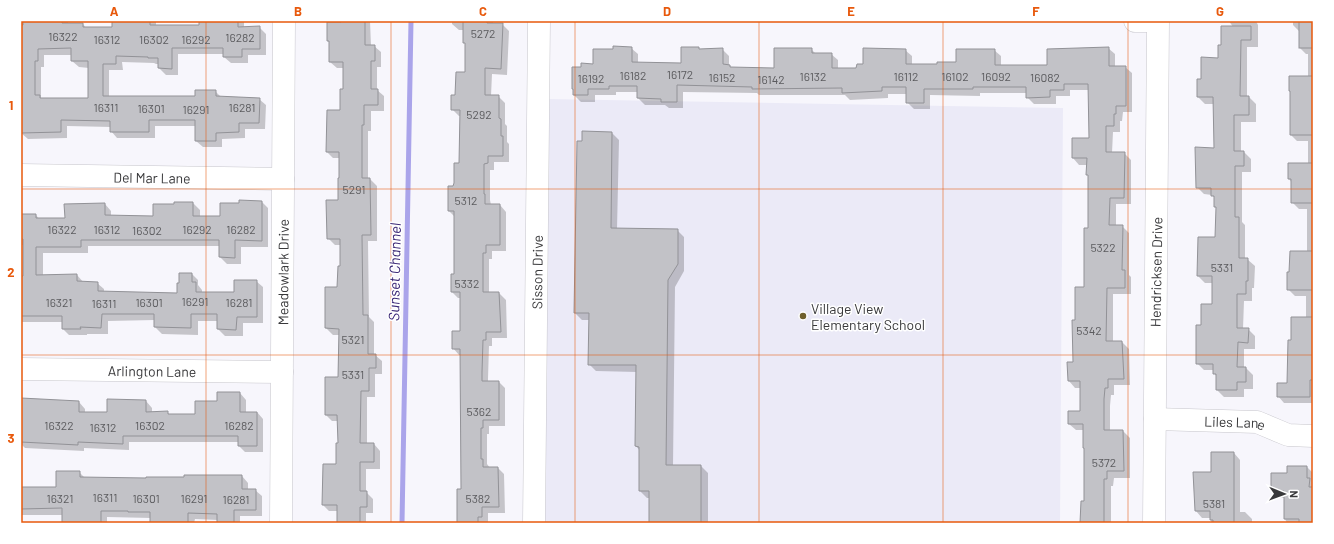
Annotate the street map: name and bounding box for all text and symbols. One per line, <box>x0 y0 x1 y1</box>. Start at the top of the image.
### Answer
text: A <box>110 3 119 19</box>
text: B <box>294 3 302 19</box>
text: C <box>479 3 487 19</box>
text: D <box>663 3 671 19</box>
text: E <box>847 3 855 19</box>
text: F <box>1032 3 1040 19</box>
text: G <box>1216 3 1224 19</box>
house number: 5272 <box>471 26 495 40</box>
house number: 16322 <box>48 29 78 43</box>
house number: 16282 <box>225 30 255 44</box>
house number: 16312 <box>93 32 121 46</box>
house number: 16302 <box>139 32 169 46</box>
house number: 16292 <box>181 32 211 46</box>
house number: 16172 <box>667 67 693 81</box>
house number: 16182 <box>619 68 647 82</box>
house number: 16132 <box>800 69 826 83</box>
house number: 16112 <box>893 69 919 83</box>
house number: 16102 <box>941 69 969 83</box>
house number: 16092 <box>981 69 1011 83</box>
house number: 16152 <box>709 70 735 84</box>
house number: 16082 <box>1030 70 1060 84</box>
house number: 16192 <box>577 71 605 85</box>
house number: 16142 <box>757 72 785 86</box>
text: 1 <box>9 97 13 113</box>
house number: 16311 <box>94 100 118 114</box>
house number: 16281 <box>229 100 255 114</box>
house number: 16301 <box>137 101 165 115</box>
house number: 16291 <box>182 102 210 116</box>
house number: 5292 <box>466 107 492 121</box>
street label: Del Mar Lane <box>113 168 191 186</box>
house number: 5291 <box>343 182 365 196</box>
house number: 5312 <box>455 193 477 207</box>
street label: Hendricksen Drive <box>1147 217 1165 327</box>
street label: Meadowlark Drive <box>274 219 291 325</box>
house number: 16322 <box>47 222 77 236</box>
house number: 16312 <box>93 222 121 236</box>
house number: 16292 <box>182 222 212 236</box>
house number: 16282 <box>226 222 256 236</box>
water label: Sunset Channel <box>384 222 404 321</box>
house number: 16302 <box>132 223 162 237</box>
street label: Sisson Drive <box>528 235 545 309</box>
house number: 5322 <box>1090 240 1116 254</box>
house number: 5331 <box>1211 260 1233 274</box>
text: 2 <box>7 264 15 280</box>
house number: 5332 <box>455 276 479 290</box>
house number: 16291 <box>181 294 209 308</box>
house number: 16321 <box>45 295 73 309</box>
house number: 16301 <box>135 295 163 309</box>
house number: 16281 <box>226 295 252 309</box>
house number: 16311 <box>92 296 116 310</box>
place label: Village View Elementary School <box>811 300 925 333</box>
marker: Village View Elementary School <box>798 311 808 321</box>
house number: 5342 <box>1076 323 1102 337</box>
house number: 5321 <box>342 332 364 346</box>
street label: Arlington Lane <box>108 361 196 380</box>
house number: 5331 <box>342 367 364 381</box>
house number: 5362 <box>467 404 491 418</box>
street label: Liles Lane <box>1204 412 1268 433</box>
house number: 16322 <box>44 418 74 432</box>
house number: 16302 <box>135 418 165 432</box>
house number: 16282 <box>224 418 254 432</box>
house number: 16312 <box>89 420 117 434</box>
text: 3 <box>7 430 15 446</box>
house number: 5372 <box>1092 455 1116 469</box>
north arrow <box>1264 474 1304 514</box>
house number: 16311 <box>93 490 117 504</box>
text: N <box>1288 490 1301 498</box>
house number: 16321 <box>46 491 74 505</box>
house number: 16301 <box>132 491 160 505</box>
house number: 16291 <box>180 491 208 505</box>
house number: 5382 <box>465 491 491 505</box>
house number: 16281 <box>223 492 249 506</box>
house number: 5381 <box>1203 496 1225 510</box>

